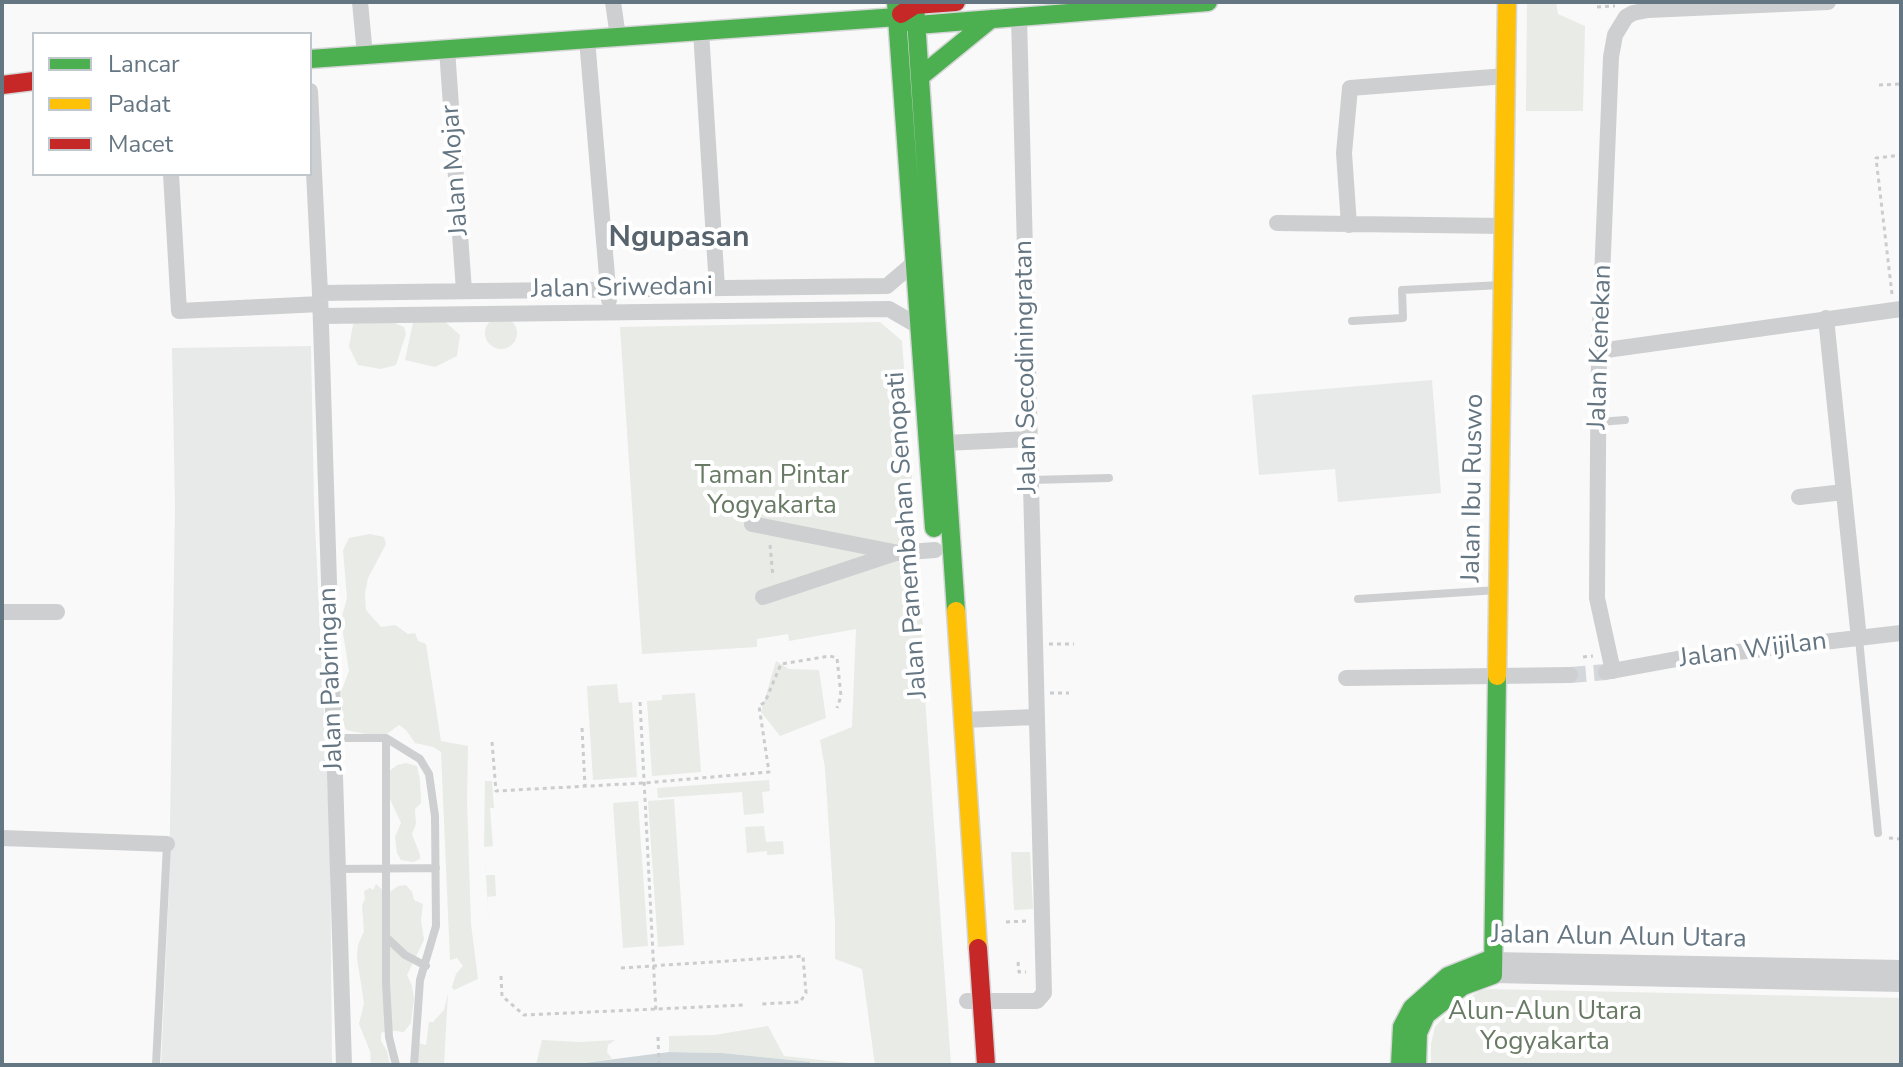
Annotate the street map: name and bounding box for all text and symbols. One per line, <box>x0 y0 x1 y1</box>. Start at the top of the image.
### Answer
legend <box>32 32 312 176</box>
text: Lancar <box>108 48 180 80</box>
text: Padat <box>108 88 170 120</box>
street label: Jalan Mojar <box>436 104 476 236</box>
text: Macet <box>108 128 173 160</box>
district label: Ngupasan <box>609 221 749 257</box>
street label: Jalan Secodiningratan <box>1009 240 1045 494</box>
street label: Jalan Kenekan <box>1583 264 1619 430</box>
street label: Jalan Sriwedani <box>531 272 713 306</box>
street label: Jalan Panembahan Senopati <box>881 370 935 700</box>
street label: Jalan Ibu Ruswo <box>1457 393 1491 583</box>
park label: Taman Pintar Yogyakarta <box>695 461 849 522</box>
street label: Jalan Pabringan <box>313 587 351 771</box>
street label: Jalan Wijilan <box>1678 626 1828 676</box>
street label: Jalan Alun Alun Utara <box>1491 920 1747 956</box>
park label: Alun-Alun Utara Yogyakarta <box>1448 997 1642 1058</box>

